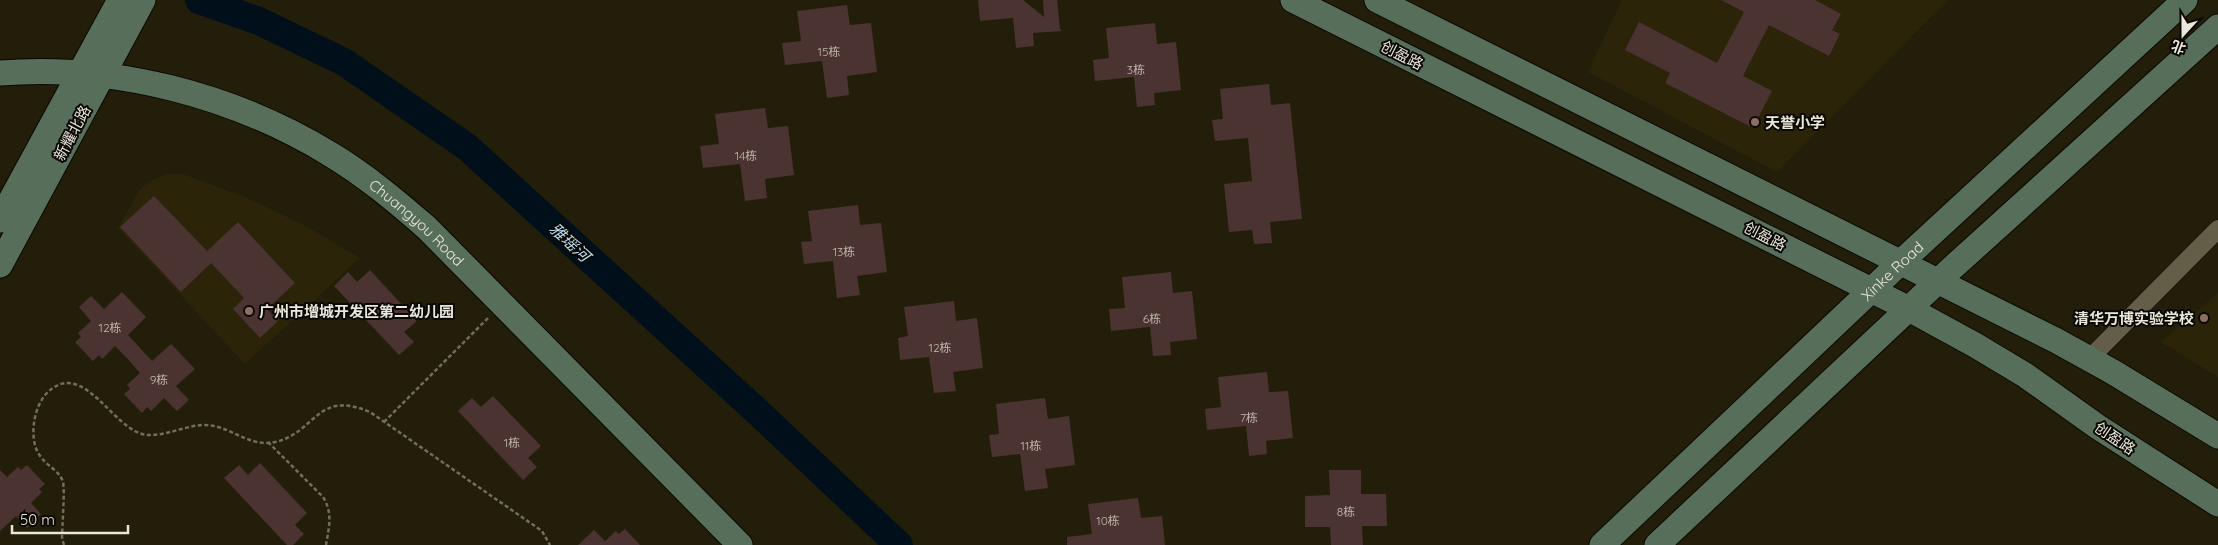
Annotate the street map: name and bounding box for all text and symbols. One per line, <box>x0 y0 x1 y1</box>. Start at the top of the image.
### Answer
north arrow <box>2158 10 2208 60</box>
street label: 创盈路 <box>1378 36 1426 74</box>
text: 北 <box>2169 36 2188 58</box>
house number: 15栋 <box>818 44 840 59</box>
house number: 3栋 <box>1127 62 1145 77</box>
street label: 新耀北路 <box>50 102 94 164</box>
place label: 天誉小学 <box>1765 113 1825 132</box>
marker: 天誉小学 <box>1749 116 1761 128</box>
house number: 14栋 <box>735 148 757 163</box>
street label: Chuangyou Road <box>366 175 468 270</box>
street label: 创盈路 <box>1741 217 1789 255</box>
water label: 雅瑶河 <box>546 218 597 268</box>
street label: Xinke Road <box>1857 237 1927 305</box>
house number: 13栋 <box>833 244 855 259</box>
place label: 广州市增城开发区第二幼儿园 <box>259 302 454 321</box>
marker: 广州市增城开发区第二幼儿园 <box>243 305 255 317</box>
place label: 清华万博实验学校 <box>2074 309 2194 328</box>
house number: 6栋 <box>1143 311 1161 326</box>
marker: 清华万博实验学校 <box>2198 312 2210 324</box>
house number: 12栋 <box>98 320 122 335</box>
house number: 12栋 <box>928 340 952 355</box>
house number: 9栋 <box>150 372 168 387</box>
house number: 7栋 <box>1240 410 1258 425</box>
street label: 创盈路 <box>2091 418 2139 458</box>
house number: 1栋 <box>504 435 520 450</box>
house number: 11栋 <box>1021 438 1041 453</box>
scale bar <box>12 502 129 534</box>
house number: 8栋 <box>1337 504 1355 519</box>
text: 50 m <box>20 510 55 529</box>
house number: 10栋 <box>1096 513 1120 528</box>

